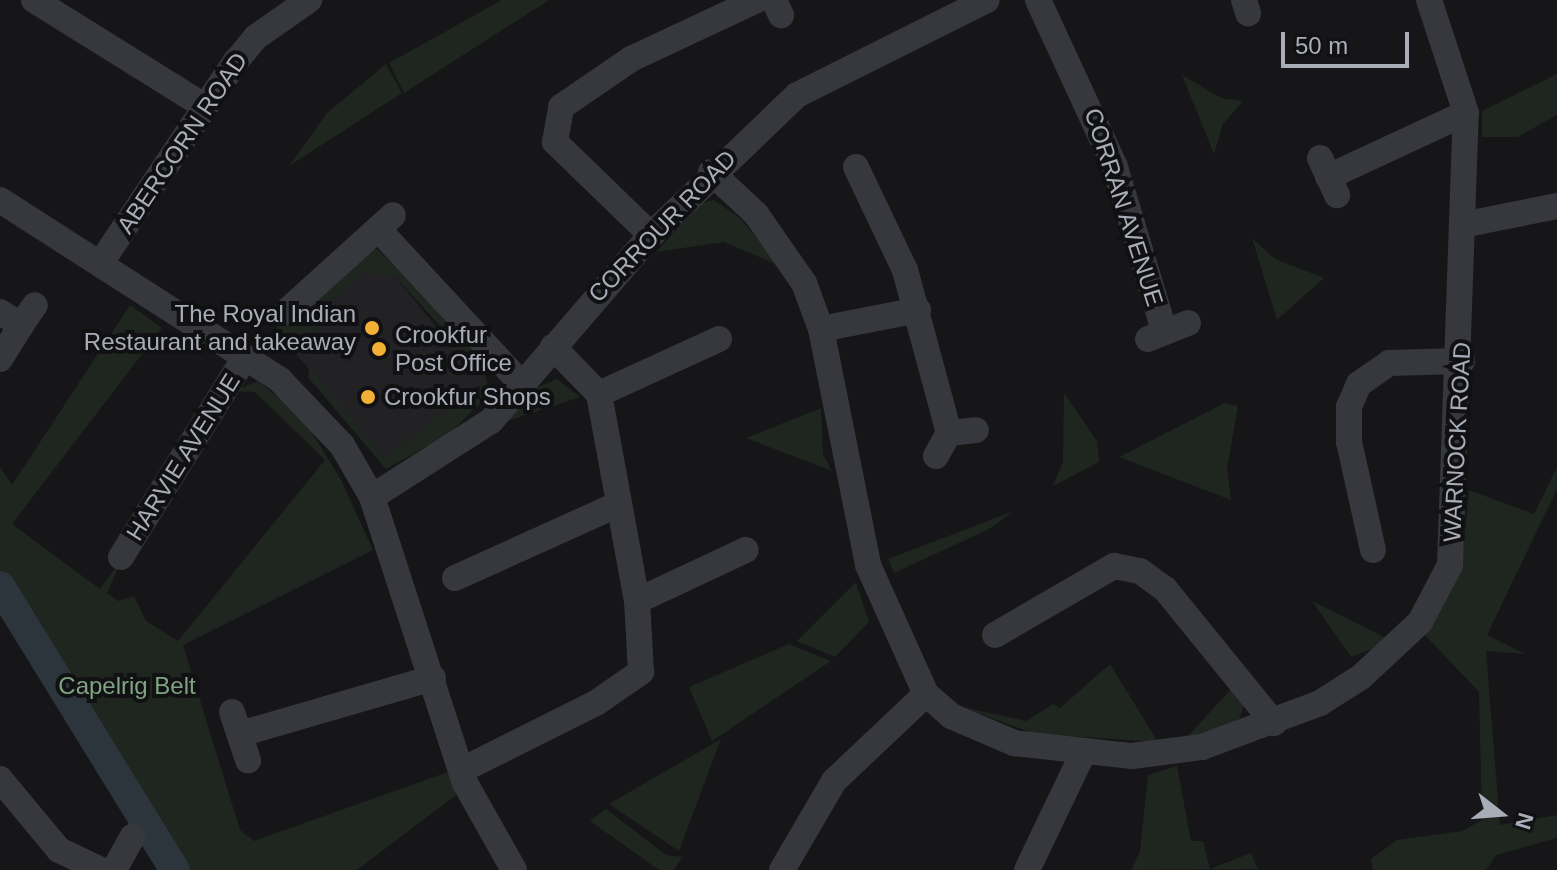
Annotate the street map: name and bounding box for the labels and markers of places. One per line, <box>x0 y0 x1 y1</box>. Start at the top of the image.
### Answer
place label: The Royal Indian Restaurant and takeaway <box>84 300 356 356</box>
marker: The Royal Indian Restaurant and takeaway <box>363 319 381 337</box>
place label: Crookfur Post Office <box>395 321 512 377</box>
marker: Crookfur Post Office <box>370 340 388 358</box>
place label: Crookfur Shops <box>384 383 551 411</box>
marker: Crookfur Shops <box>359 388 377 406</box>

